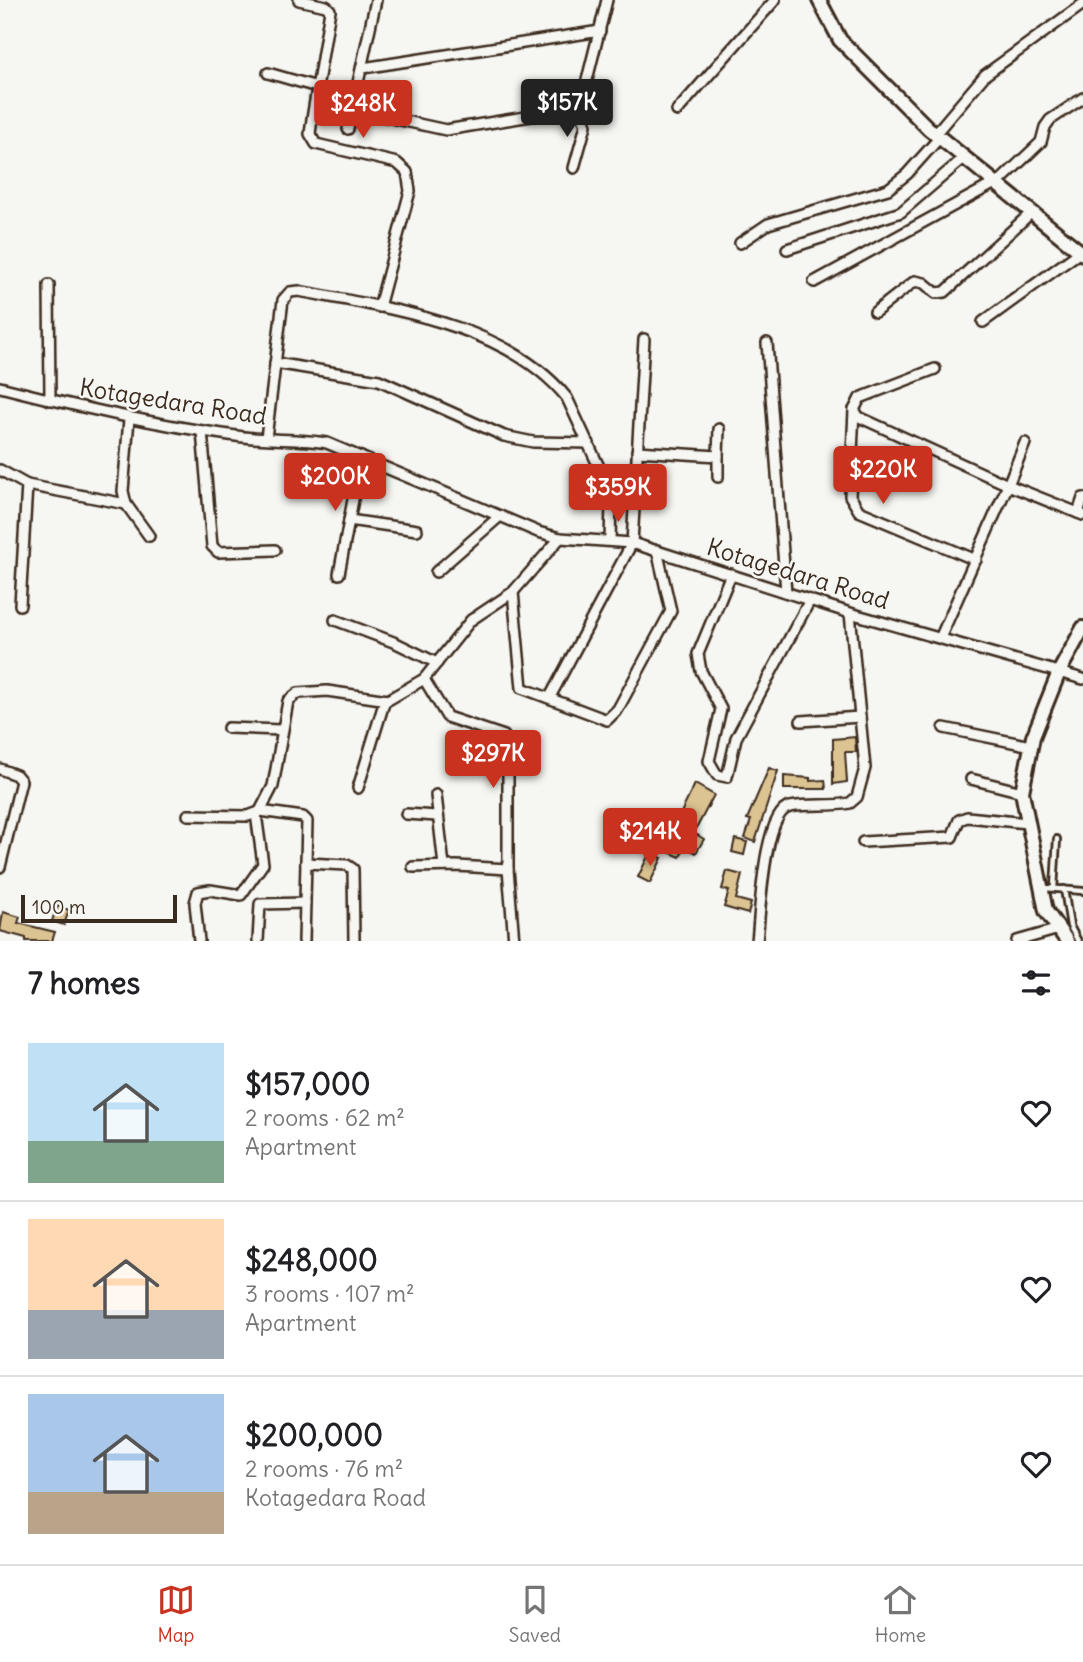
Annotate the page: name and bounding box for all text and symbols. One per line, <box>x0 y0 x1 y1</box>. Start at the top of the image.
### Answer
pin: $248K <box>314 80 412 140</box>
pin: $157K <box>518 80 616 139</box>
text: $157K <box>537 87 597 116</box>
text: $248K <box>330 88 396 117</box>
street label: Kotagedara Road <box>77 371 269 431</box>
pin: $220K <box>834 447 932 506</box>
pin: $200K <box>286 454 384 513</box>
text: $220K <box>849 454 917 483</box>
text: $200K <box>300 461 370 490</box>
pin: $359K <box>569 464 667 524</box>
text: $359K <box>585 472 651 501</box>
street label: Kotagedara Road <box>704 531 893 615</box>
pin: $297K <box>444 730 542 790</box>
text: $297K <box>461 738 525 767</box>
pin: $214K <box>601 808 699 868</box>
text: $214K <box>619 816 681 845</box>
scale bar <box>21 892 177 924</box>
text: 100 m <box>32 895 86 919</box>
text: 7 homes <box>28 964 140 1002</box>
icon: filters <box>1017 964 1055 1002</box>
text: $157,000 <box>245 1065 371 1103</box>
icon: home <box>84 1071 168 1155</box>
icon: heart <box>1017 1094 1055 1132</box>
text: 2 rooms · 62 m² <box>245 1103 405 1132</box>
text: Apartment <box>245 1132 357 1161</box>
text: $248,000 <box>245 1241 378 1279</box>
icon: home <box>84 1247 168 1331</box>
icon: heart <box>1017 1270 1055 1308</box>
text: 3 rooms · 107 m² <box>245 1279 415 1308</box>
text: Apartment <box>245 1308 357 1337</box>
text: $200,000 <box>245 1416 383 1454</box>
icon: home <box>84 1422 168 1506</box>
icon: heart <box>1017 1445 1055 1483</box>
text: 2 rooms · 76 m² <box>245 1454 403 1483</box>
text: Kotagedara Road <box>245 1483 426 1512</box>
tab: Map <box>157 1581 195 1647</box>
tab: Saved <box>509 1581 561 1647</box>
tab: Home <box>875 1581 926 1647</box>

